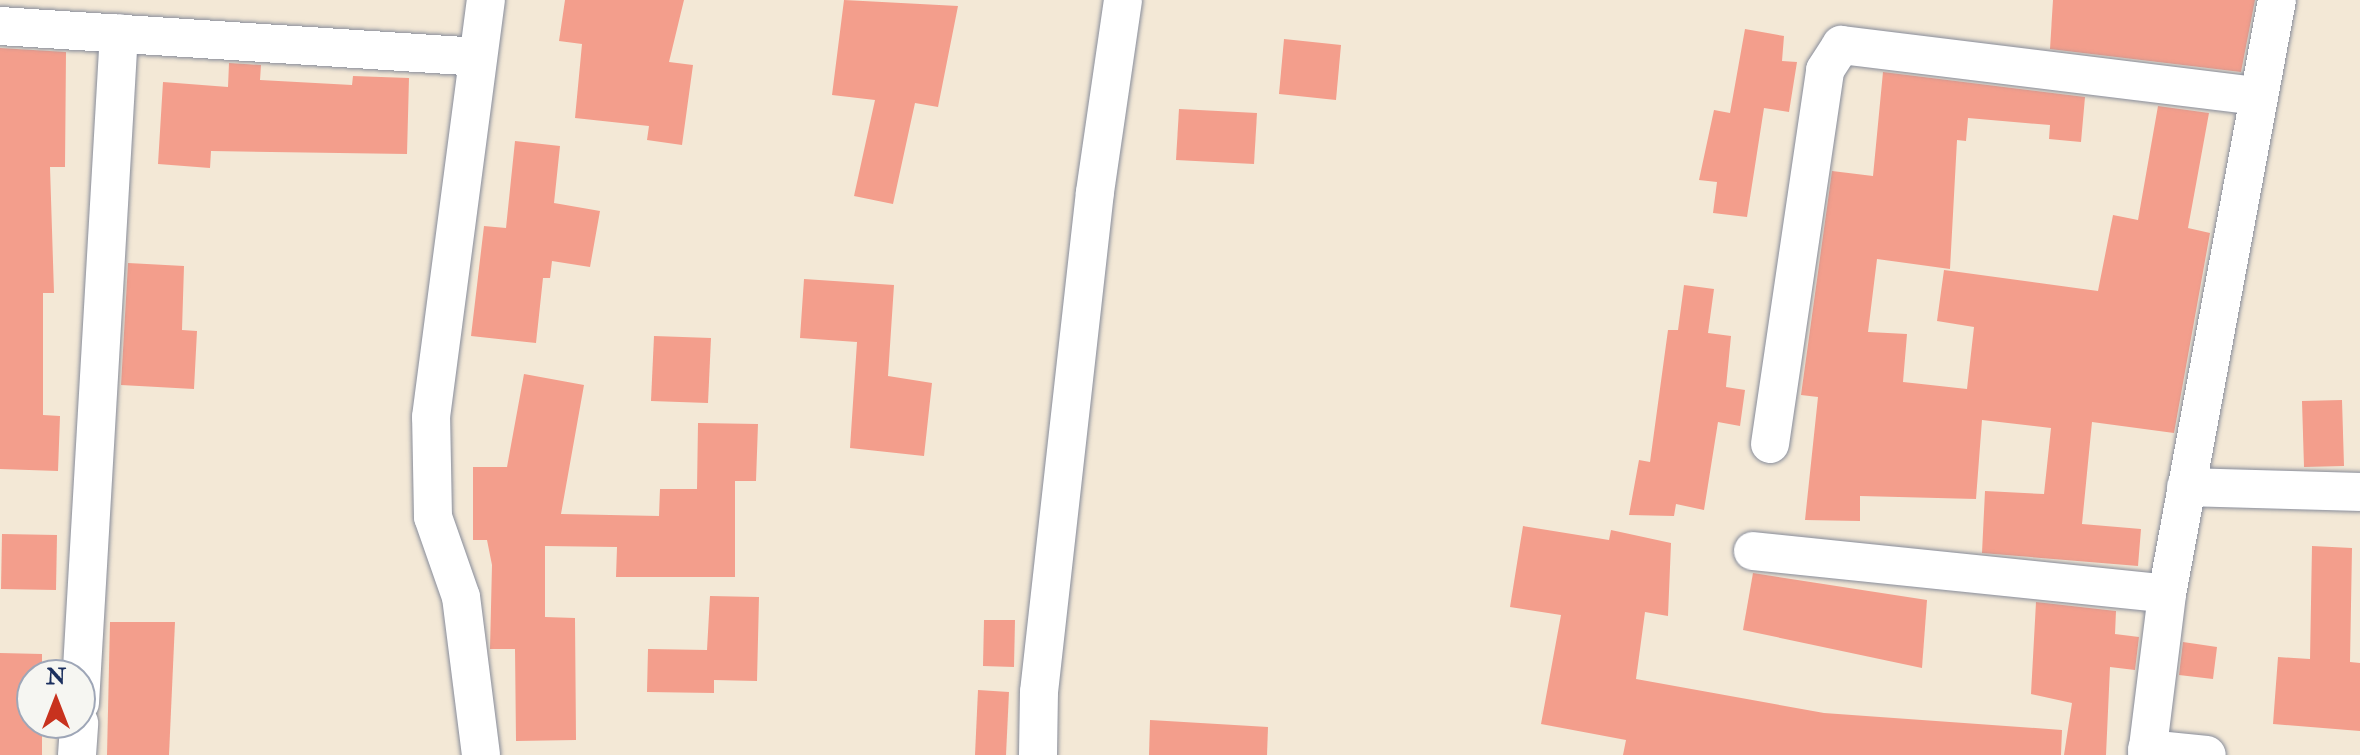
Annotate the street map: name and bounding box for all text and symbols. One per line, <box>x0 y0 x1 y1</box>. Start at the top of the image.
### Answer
north arrow <box>16 659 96 739</box>
text: N <box>46 663 66 691</box>

